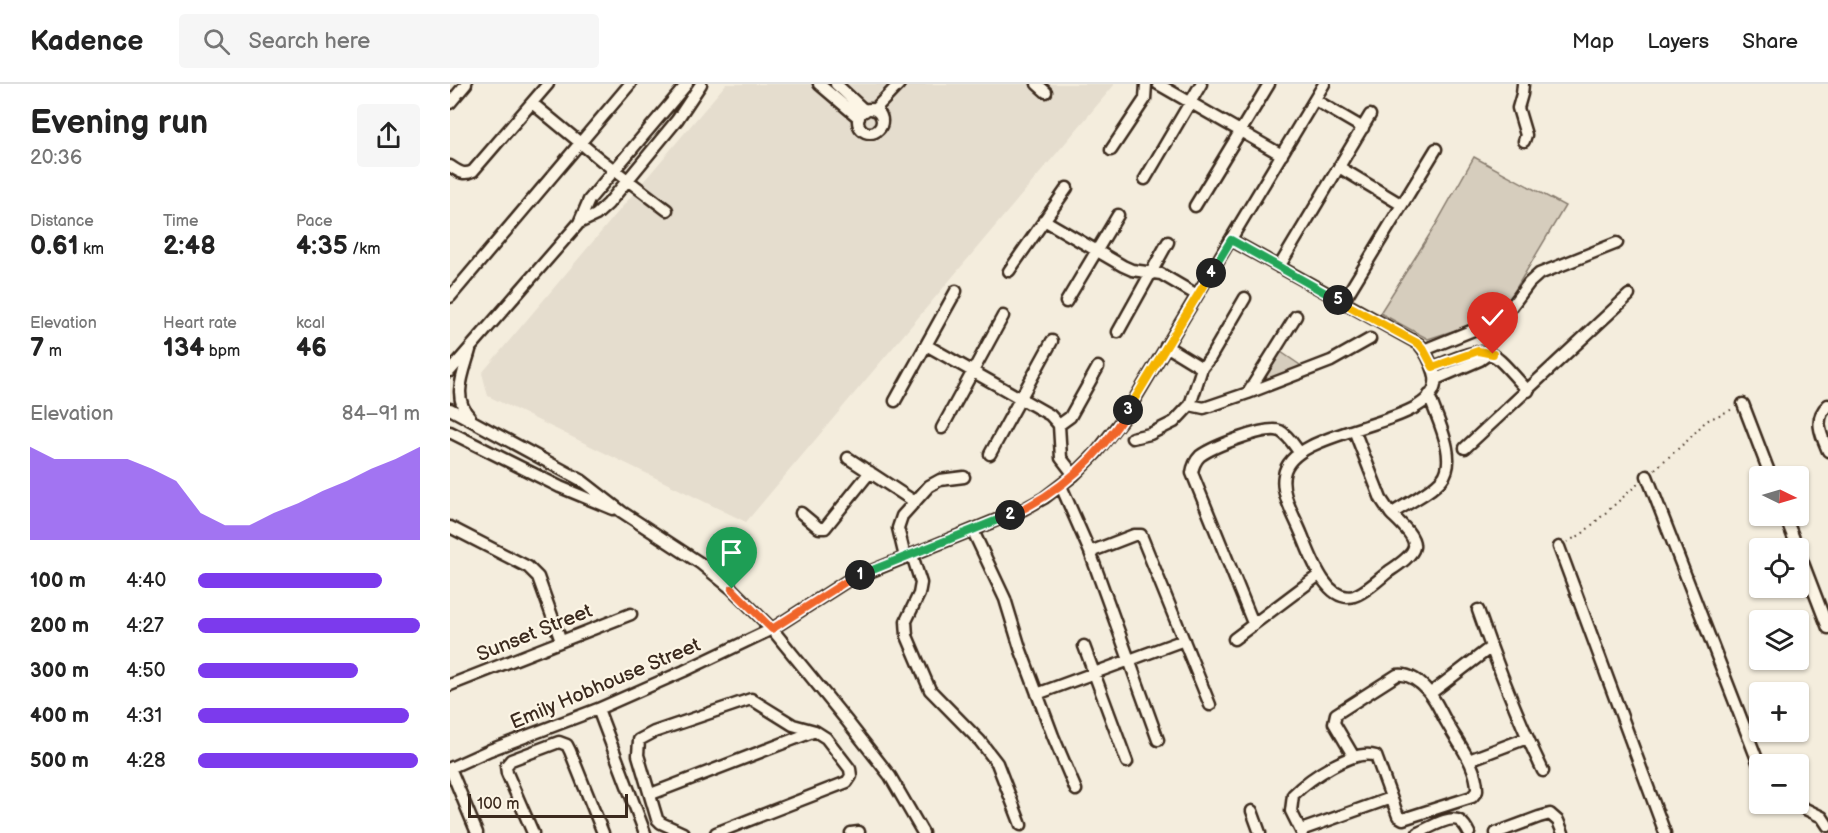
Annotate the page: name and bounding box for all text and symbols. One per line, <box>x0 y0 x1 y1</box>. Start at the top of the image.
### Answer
search box <box>179 14 599 68</box>
text: Kadence <box>30 25 143 58</box>
icon: search <box>200 25 233 58</box>
text: Search here <box>248 28 370 55</box>
text: Map <box>1572 29 1614 54</box>
text: Layers <box>1647 29 1709 54</box>
text: Share <box>1742 29 1798 54</box>
text: Evening run <box>30 103 208 143</box>
button: share <box>357 104 420 167</box>
text: 20:36 <box>30 146 82 170</box>
text: Distance <box>30 212 94 231</box>
text: Time <box>163 212 198 231</box>
text: Pace <box>296 212 332 231</box>
text: 0.61 <box>30 231 79 262</box>
text: 2:48 <box>163 231 216 262</box>
text: 4:35 <box>296 231 348 262</box>
text: km <box>79 240 104 259</box>
text: /km <box>348 240 380 259</box>
pin: 4 <box>1196 258 1226 288</box>
text: 4 <box>1206 263 1216 282</box>
pin: 5 <box>1323 285 1353 315</box>
text: 5 <box>1333 290 1343 309</box>
pin <box>1467 292 1518 354</box>
icon: check <box>1476 301 1509 334</box>
text: Elevation <box>30 314 97 333</box>
text: Heart rate <box>163 314 237 333</box>
text: kcal <box>296 314 325 333</box>
text: 7 <box>30 333 44 364</box>
text: 134 <box>163 333 204 364</box>
text: 46 <box>296 333 327 364</box>
text: m <box>44 342 62 361</box>
text: bpm <box>204 342 240 361</box>
pin: 3 <box>1113 395 1143 425</box>
text: 3 <box>1123 400 1133 419</box>
text: Elevation <box>30 402 113 426</box>
text: 84–91 m <box>342 402 420 426</box>
north arrow <box>1749 466 1809 526</box>
map controls <box>1749 466 1809 814</box>
pin: 2 <box>995 500 1025 530</box>
text: 2 <box>1005 505 1015 524</box>
pin <box>706 527 757 589</box>
icon: arrive <box>715 536 748 569</box>
button: locate <box>1749 538 1809 598</box>
pin: 1 <box>845 560 875 590</box>
text: 1 <box>857 565 863 584</box>
text: 100 m <box>30 569 86 593</box>
text: 4:40 <box>126 569 166 593</box>
street label: Sunset Street <box>473 599 596 667</box>
button: layers <box>1749 610 1809 670</box>
text: 200 m <box>30 614 89 638</box>
text: 4:27 <box>126 614 164 638</box>
street label: Emily Hobhouse Street <box>507 633 704 735</box>
text: 300 m <box>30 659 89 683</box>
text: 4:50 <box>126 659 165 683</box>
button: + <box>1749 682 1809 742</box>
text: 400 m <box>30 704 89 728</box>
text: 4:31 <box>126 704 162 728</box>
text: 500 m <box>30 749 89 773</box>
text: 4:28 <box>126 749 166 773</box>
button: − <box>1749 754 1809 814</box>
scale bar <box>468 791 628 818</box>
text: 100 m <box>477 795 520 814</box>

